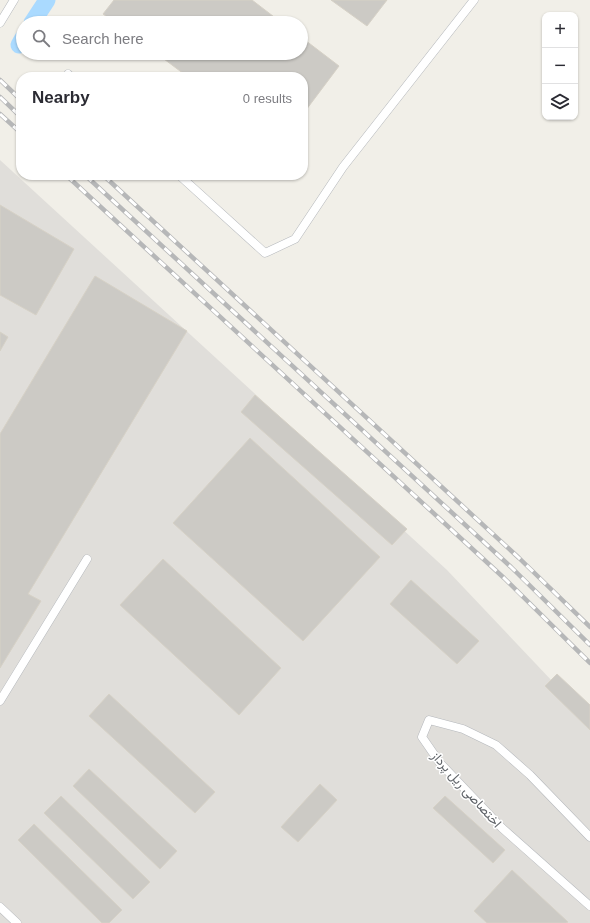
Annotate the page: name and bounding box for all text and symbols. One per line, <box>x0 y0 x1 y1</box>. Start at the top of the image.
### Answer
map controls <box>542 12 578 120</box>
button: + <box>542 12 578 48</box>
search box <box>16 16 308 60</box>
icon: search <box>30 27 52 49</box>
text: Search here <box>62 30 144 47</box>
button: − <box>542 48 578 84</box>
button: layers <box>542 84 578 120</box>
text: Nearby <box>32 88 90 107</box>
text: 0 results <box>243 91 292 106</box>
street label: اختصاصی ریل پرداز <box>426 747 505 832</box>

